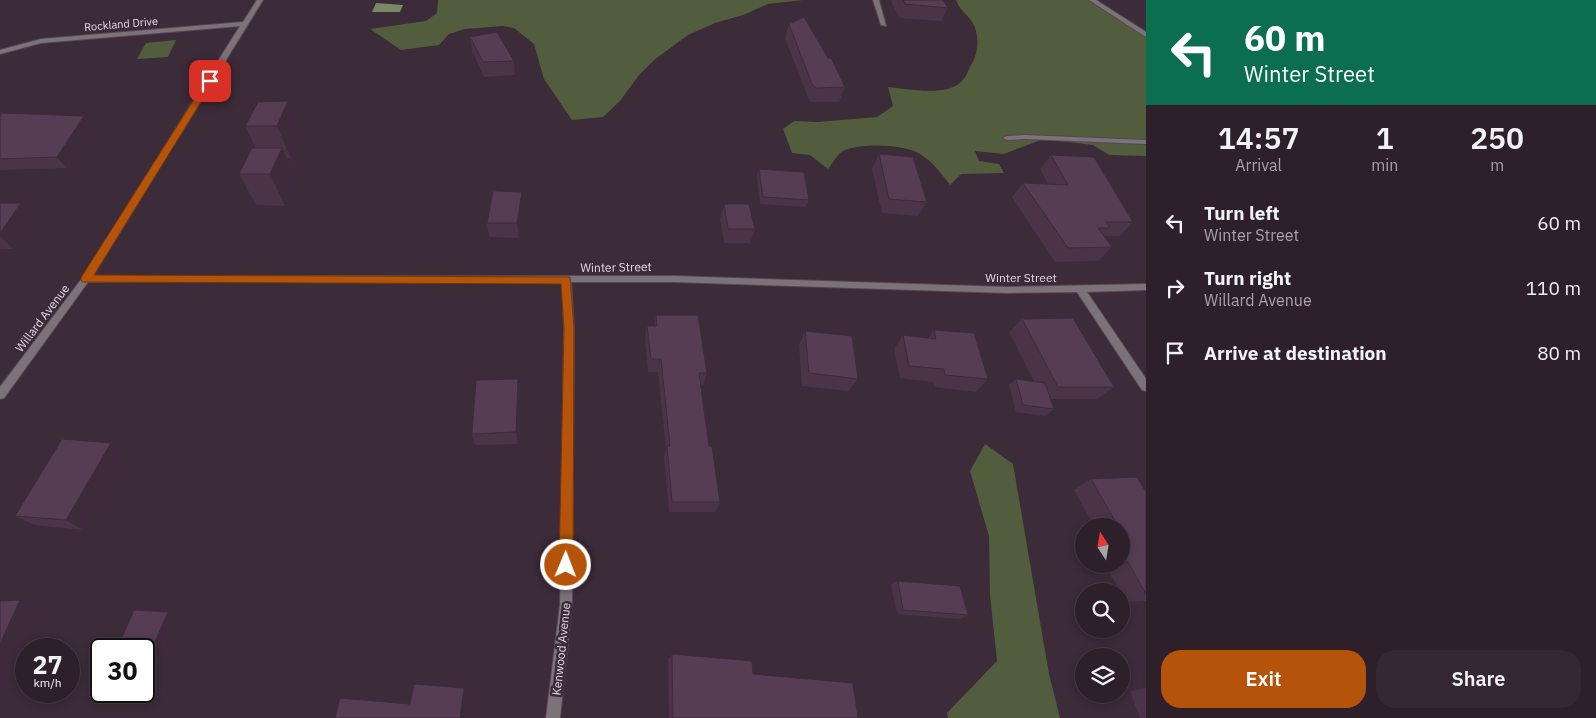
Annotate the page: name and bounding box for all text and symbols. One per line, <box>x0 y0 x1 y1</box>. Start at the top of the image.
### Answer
street label: Rockland Drive <box>84 14 158 34</box>
text: 60 m <box>1244 15 1326 61</box>
icon: left <box>1161 20 1226 85</box>
text: Winter Street <box>1244 59 1375 88</box>
pin <box>189 60 231 102</box>
icon: arrive <box>196 67 224 95</box>
text: 14:57 <box>1218 118 1299 157</box>
text: 1 <box>1376 118 1394 157</box>
text: 250 <box>1470 118 1524 157</box>
text: Arrival <box>1235 155 1282 175</box>
text: min <box>1371 155 1398 175</box>
text: m <box>1490 155 1504 175</box>
text: Turn left <box>1204 201 1280 225</box>
icon: left <box>1161 209 1189 237</box>
text: 60 m <box>1537 211 1581 235</box>
text: Winter Street <box>1204 225 1299 245</box>
street label: Winter Street <box>580 259 652 275</box>
text: Turn right <box>1204 266 1291 290</box>
street label: Winter Street <box>985 270 1057 285</box>
icon: right <box>1161 274 1189 302</box>
text: 110 m <box>1526 276 1581 300</box>
street label: Willard Avenue <box>12 281 73 355</box>
text: Willard Avenue <box>1204 290 1312 310</box>
icon: arrive <box>1161 339 1189 367</box>
text: Arrive at destination <box>1204 341 1387 365</box>
text: 80 m <box>1537 341 1581 365</box>
north arrow <box>1075 518 1130 572</box>
map controls <box>1075 518 1130 703</box>
position arrow <box>539 538 591 590</box>
button: search <box>1075 583 1130 638</box>
street label: Kenwood Avenue <box>549 602 573 696</box>
speed limit sign: 30 <box>90 638 155 703</box>
text: 27 <box>32 648 63 681</box>
button: layers <box>1075 648 1130 703</box>
button: Exit <box>1161 650 1366 708</box>
button: Share <box>1376 650 1581 708</box>
text: km/h <box>33 675 62 690</box>

